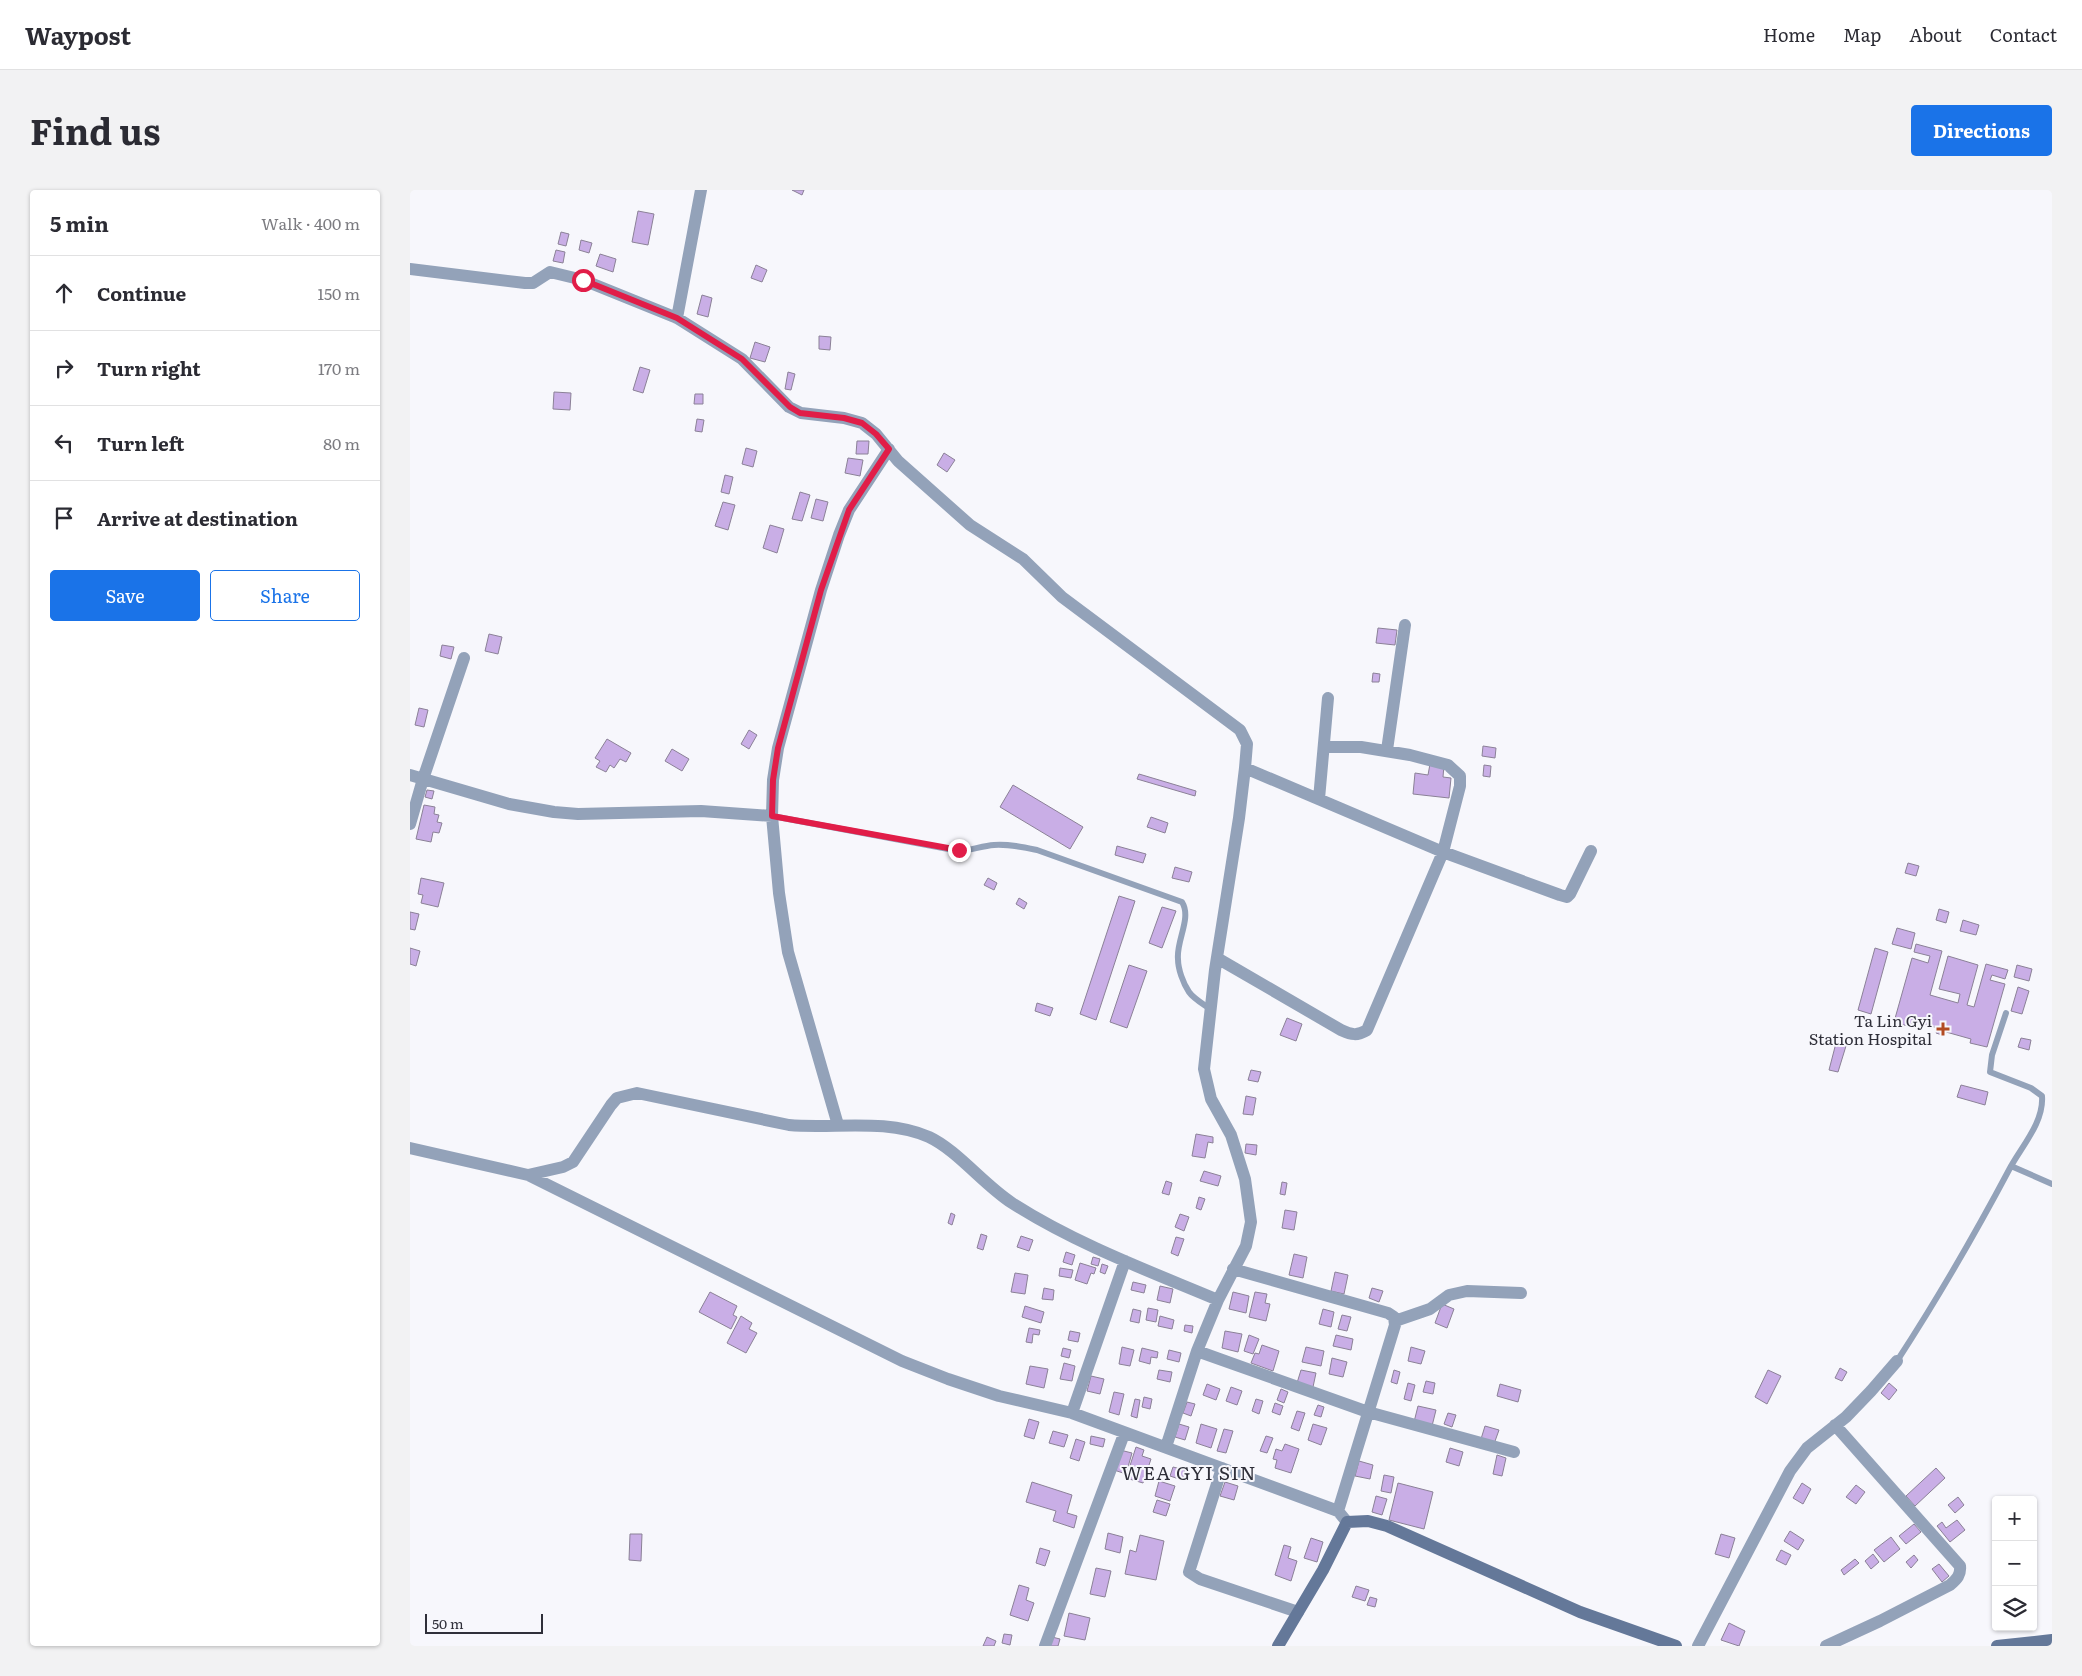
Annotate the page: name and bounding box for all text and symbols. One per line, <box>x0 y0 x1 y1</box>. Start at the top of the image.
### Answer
text: Waypost <box>25 17 131 52</box>
text: Home <box>1763 21 1815 48</box>
text: Map <box>1843 21 1881 48</box>
text: About <box>1909 21 1962 48</box>
text: Contact <box>1990 21 2057 48</box>
text: Find us <box>30 104 160 156</box>
button: Directions <box>1911 105 2052 156</box>
text: 5 min <box>50 207 109 238</box>
text: Walk · 400 m <box>261 211 360 235</box>
route start <box>572 269 595 292</box>
icon: ahead <box>50 279 78 307</box>
text: Continue <box>97 279 186 307</box>
text: 150 m <box>317 281 360 305</box>
icon: right <box>50 354 78 382</box>
text: Turn right <box>97 354 201 382</box>
text: 170 m <box>318 356 360 380</box>
icon: left <box>50 429 78 457</box>
text: Turn left <box>97 429 184 457</box>
text: 80 m <box>323 431 360 455</box>
icon: arrive <box>50 504 78 532</box>
text: Arrive at destination <box>97 504 298 532</box>
button: Save <box>50 570 200 621</box>
button: Share <box>210 570 360 621</box>
route end <box>948 839 971 862</box>
place label: Ta Lin Gyi Station Hospital <box>1809 1008 1932 1050</box>
marker: Ta Lin Gyi Station Hospital <box>1936 1022 1950 1036</box>
district label: WEA GYI SIN <box>1121 1458 1257 1486</box>
map controls <box>1992 1496 2037 1631</box>
button: + <box>1992 1496 2037 1541</box>
button: − <box>1992 1541 2037 1586</box>
button: layers <box>1992 1586 2037 1631</box>
scale bar <box>425 1611 542 1634</box>
text: 50 m <box>432 1613 464 1633</box>

